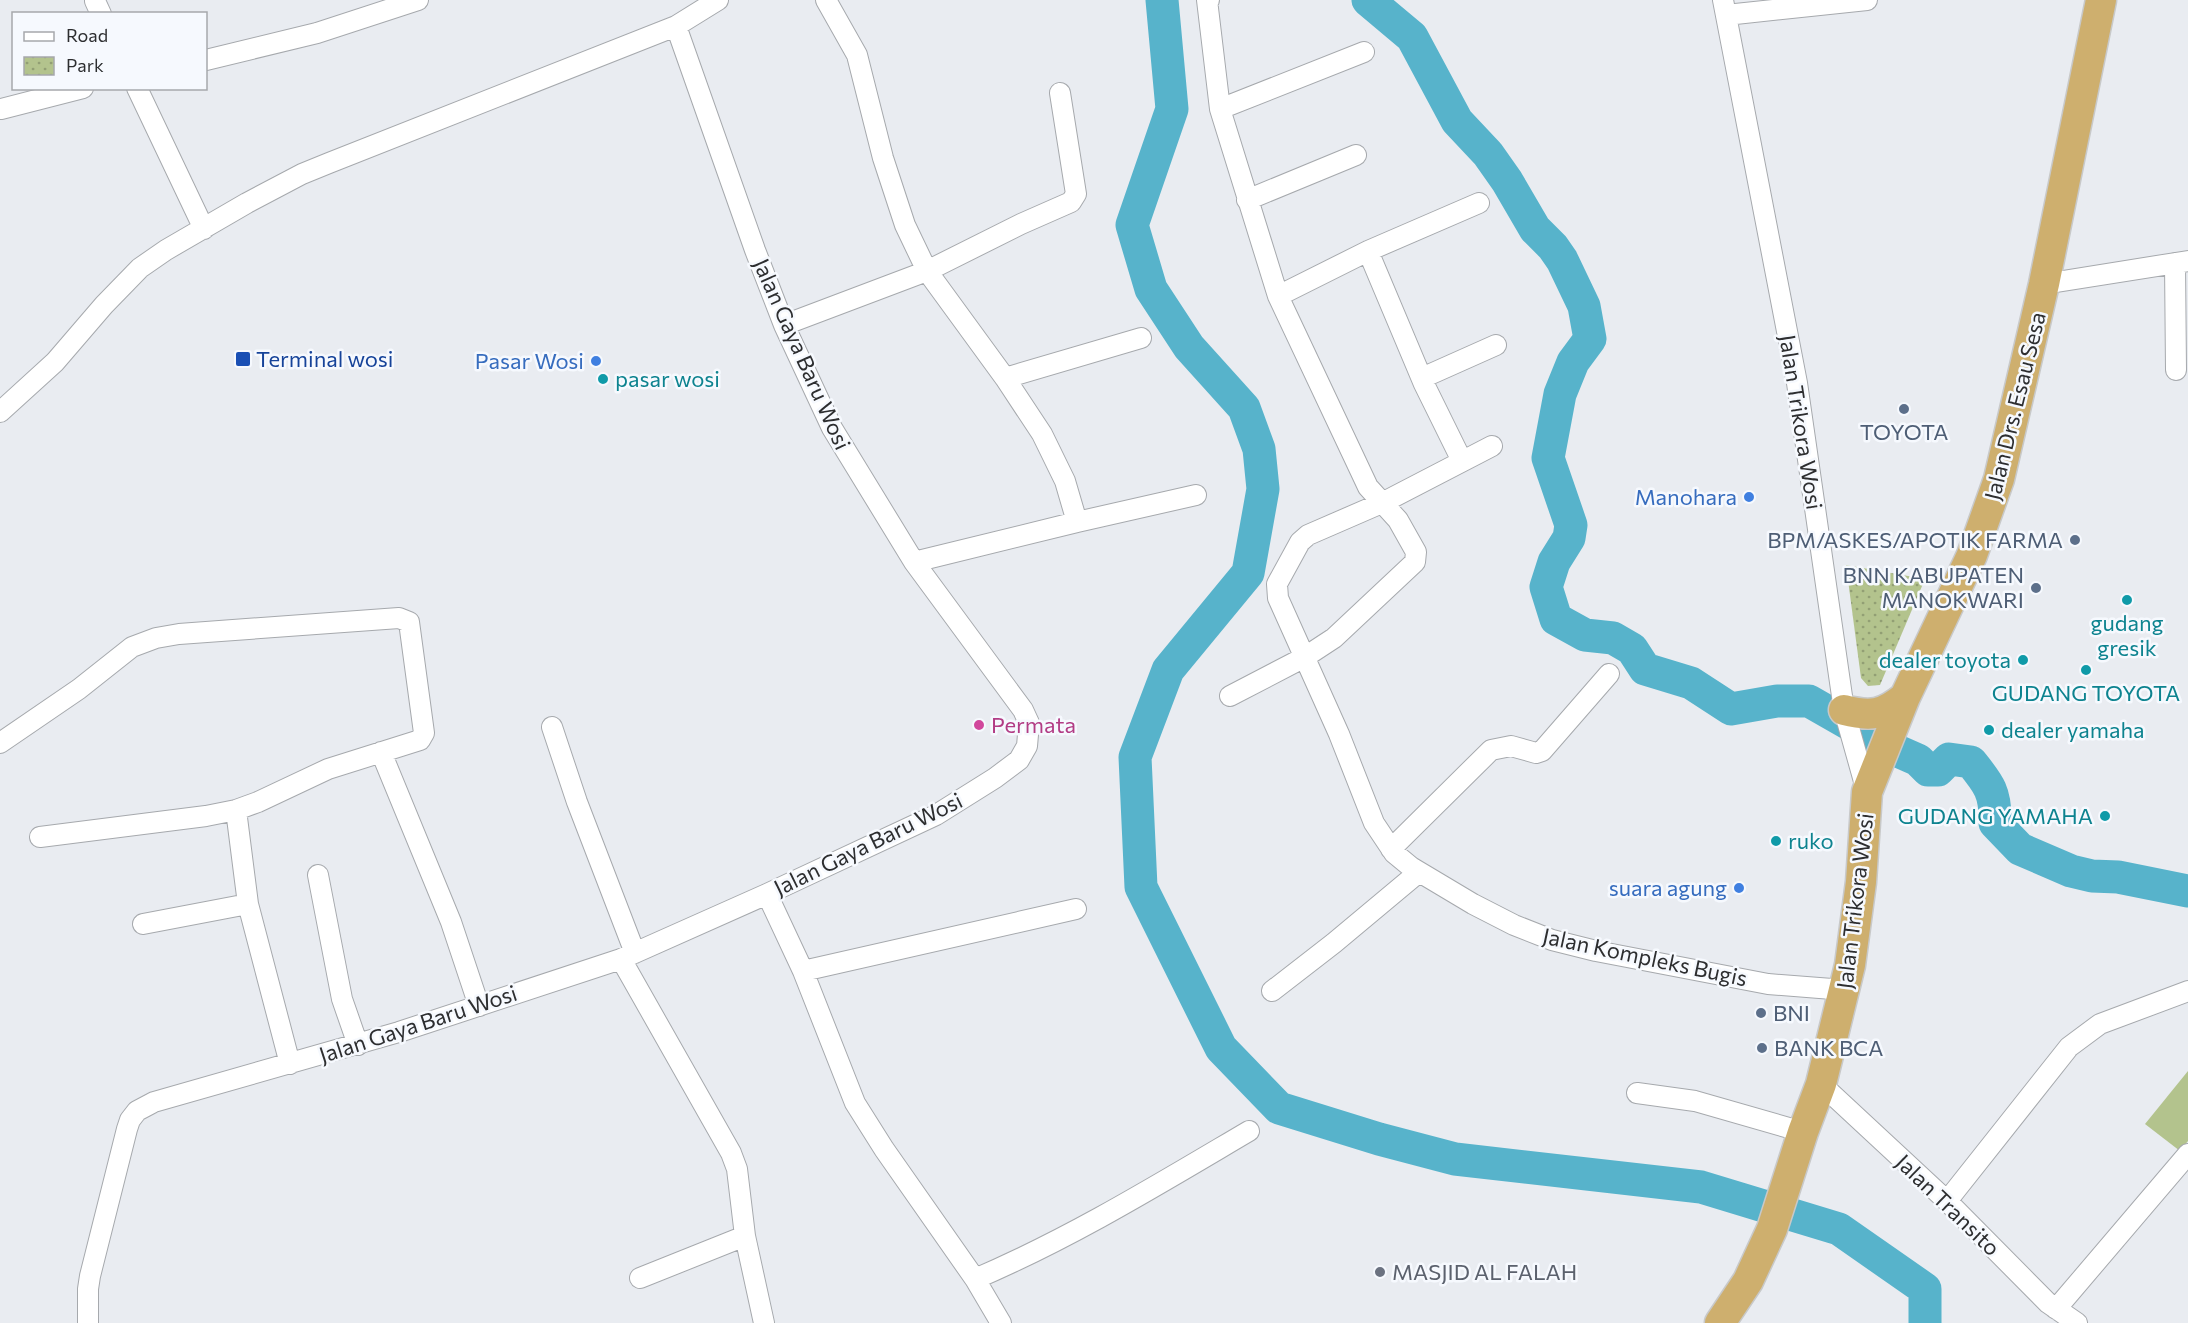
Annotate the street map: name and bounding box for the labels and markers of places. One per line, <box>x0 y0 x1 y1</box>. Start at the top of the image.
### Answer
place label: Terminal wosi <box>256 345 393 372</box>
place label: Pasar Wosi <box>475 347 584 374</box>
marker: Terminal wosi <box>234 350 252 368</box>
marker: Pasar Wosi <box>589 354 603 368</box>
place label: pasar wosi <box>615 365 720 392</box>
marker: pasar wosi <box>596 372 610 386</box>
marker: TOYOTA <box>1897 402 1911 416</box>
place label: TOYOTA <box>1860 418 1948 445</box>
place label: Manohara <box>1635 483 1737 510</box>
marker: Manohara <box>1742 490 1756 504</box>
place label: BPM/ASKES/APOTIK FARMA <box>1767 526 2063 553</box>
marker: BPM/ASKES/APOTIK FARMA <box>2068 533 2082 547</box>
place label: BNN KABUPATEN MANOKWARI <box>1843 561 2024 613</box>
marker: BNN KABUPATEN MANOKWARI <box>2029 581 2043 595</box>
marker: gudang gresik <box>2120 593 2134 607</box>
place label: gudang gresik <box>2091 609 2164 661</box>
place label: dealer toyota <box>1879 646 2011 673</box>
marker: dealer toyota <box>2016 653 2030 667</box>
marker: GUDANG TOYOTA <box>2079 663 2093 677</box>
place label: GUDANG TOYOTA <box>1992 679 2180 706</box>
place label: Permata <box>991 711 1076 738</box>
place label: dealer yamaha <box>2001 716 2145 743</box>
marker: Permata <box>972 718 986 732</box>
marker: dealer yamaha <box>1982 723 1996 737</box>
place label: GUDANG YAMAHA <box>1898 802 2093 829</box>
marker: GUDANG YAMAHA <box>2098 809 2112 823</box>
place label: ruko <box>1788 827 1834 854</box>
marker: ruko <box>1769 834 1783 848</box>
place label: suara agung <box>1609 874 1727 901</box>
marker: suara agung <box>1732 881 1746 895</box>
place label: BNI <box>1773 999 1810 1026</box>
marker: BNI <box>1754 1006 1768 1020</box>
place label: BANK BCA <box>1774 1034 1883 1061</box>
marker: BANK BCA <box>1755 1041 1769 1055</box>
place label: MASJID AL FALAH <box>1392 1258 1577 1285</box>
marker: MASJID AL FALAH <box>1373 1265 1387 1279</box>

